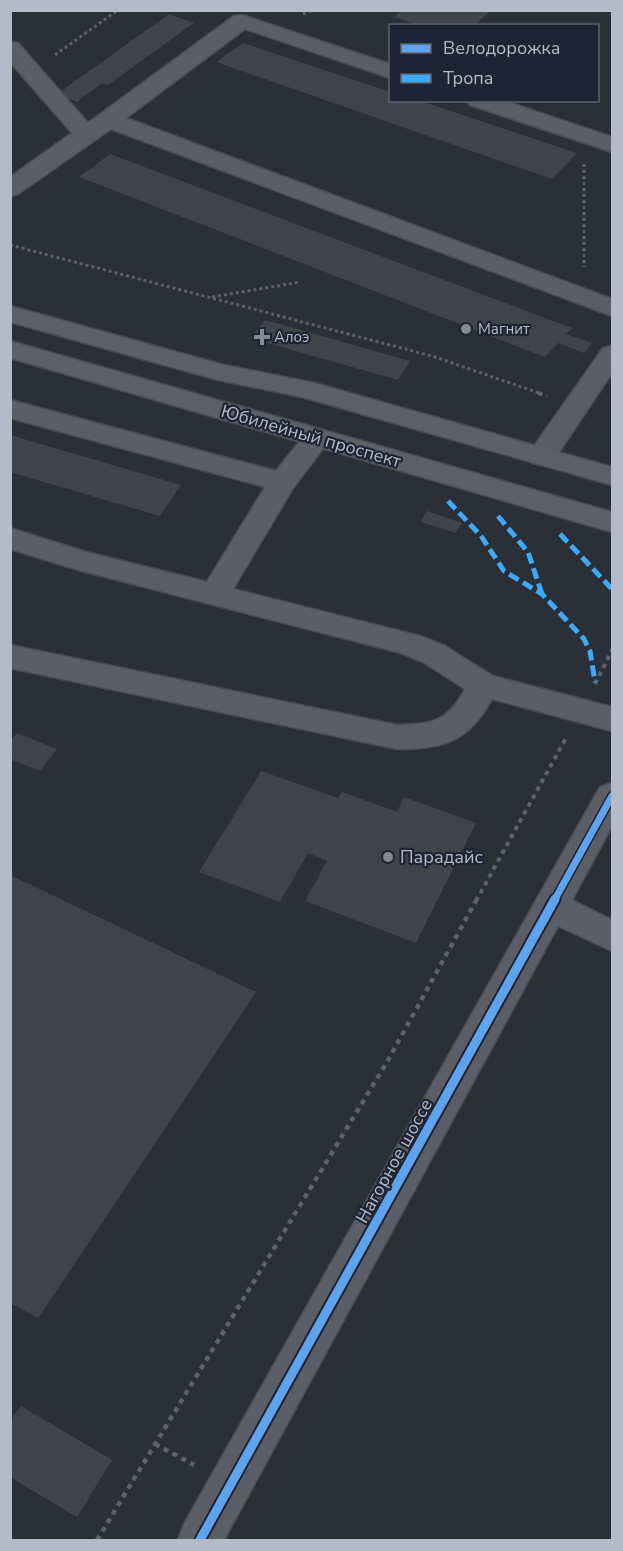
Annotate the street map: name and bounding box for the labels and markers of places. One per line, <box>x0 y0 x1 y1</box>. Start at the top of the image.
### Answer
place label: Магнит <box>478 319 530 339</box>
marker: Магнит <box>459 322 473 336</box>
place label: Алоэ <box>274 327 309 347</box>
marker: Алоэ <box>255 330 269 344</box>
place label: Парадайс <box>400 845 484 869</box>
marker: Парадайс <box>381 850 395 864</box>

